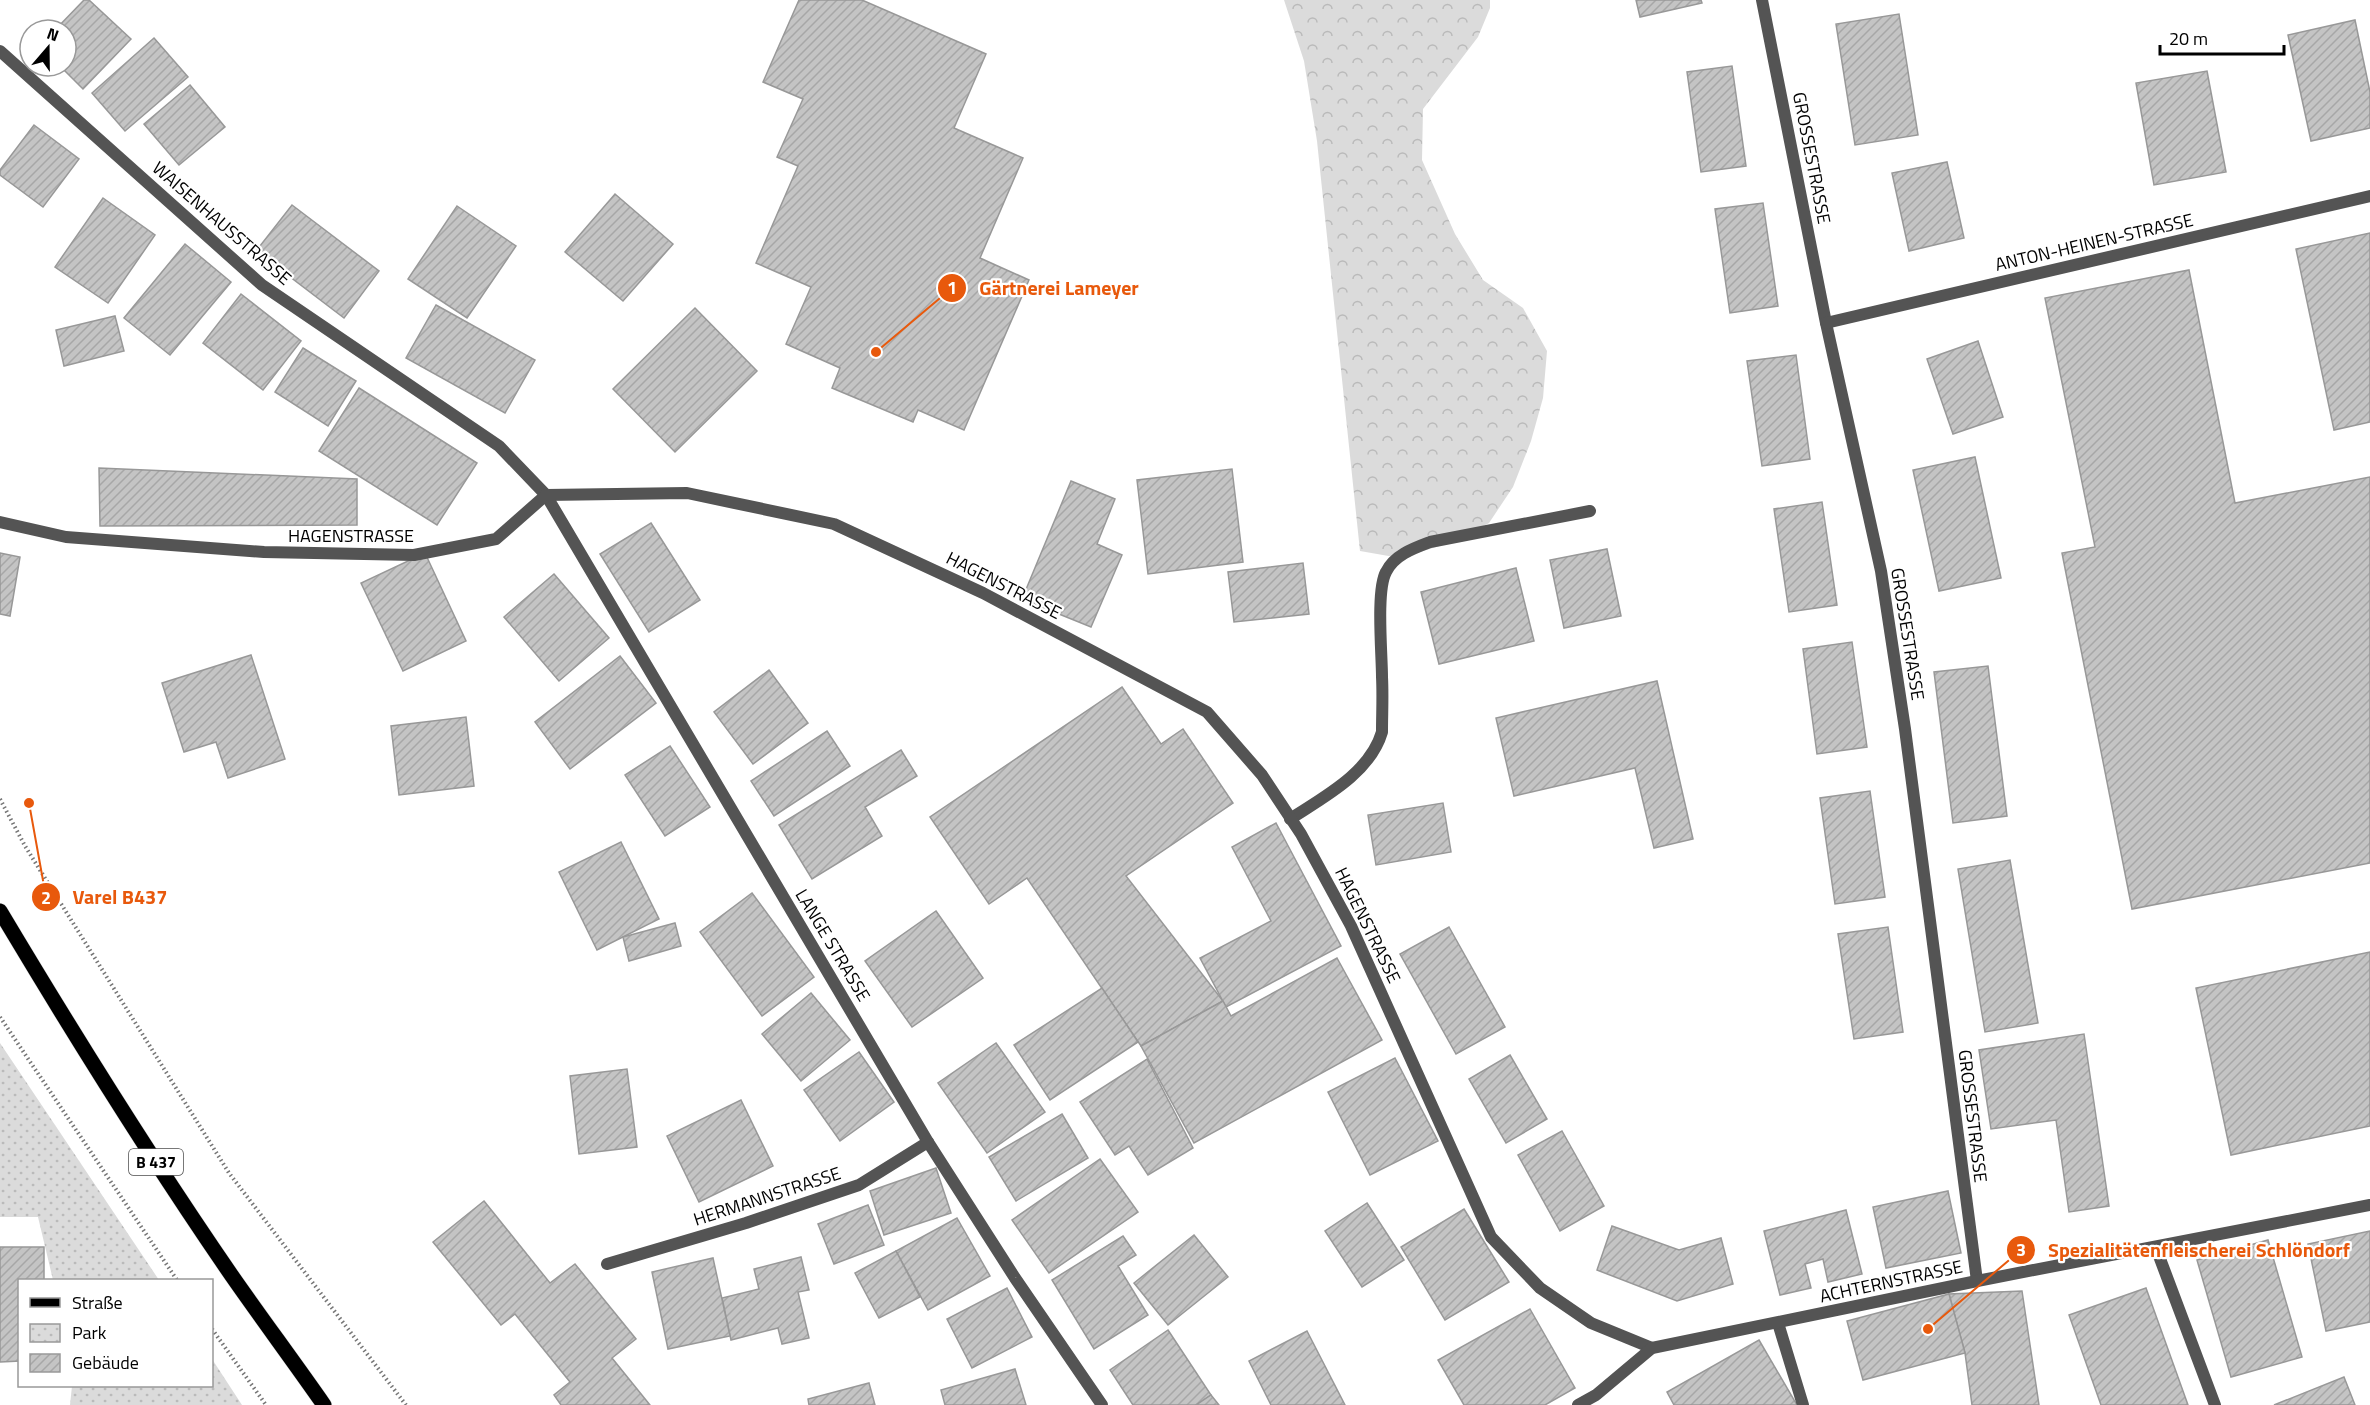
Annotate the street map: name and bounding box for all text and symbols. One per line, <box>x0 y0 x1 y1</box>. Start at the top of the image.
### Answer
north arrow <box>18 18 78 78</box>
scale bar <box>2160 18 2284 56</box>
text: N <box>44 21 62 47</box>
text: 20 m <box>2169 25 2208 52</box>
street label: GROSSESTRASSE <box>1786 90 1838 226</box>
street label: WAISENHAUSSTRASSE <box>146 155 298 291</box>
street label: ANTON-HEINEN-STRASSE <box>1992 206 2196 278</box>
callout: Gärtnerei Lameyer <box>937 269 1151 307</box>
text: Gärtnerei Lameyer <box>979 272 1139 303</box>
text: 1 <box>947 274 957 301</box>
street label: HAGENSTRASSE <box>288 522 414 549</box>
street label: HAGENSTRASSE <box>942 544 1066 626</box>
street label: GROSSESTRASSE <box>1884 566 1932 702</box>
street label: HAGENSTRASSE <box>1328 862 1408 988</box>
callout: Varel B437 <box>31 878 180 916</box>
text: Varel B437 <box>72 881 168 912</box>
text: 2 <box>41 884 51 911</box>
street label: LANGE STRASSE <box>789 884 877 1006</box>
street label: GROSSESTRASSE <box>1951 1048 1995 1184</box>
road number: B 437 <box>129 1149 183 1175</box>
street label: HERMANNSTRASSE <box>690 1159 844 1233</box>
callout: Spezialitätenfleischerei Schlöndorf <box>2006 1231 2362 1269</box>
text: Spezialitätenfleischerei Schlöndorf <box>2048 1234 2350 1265</box>
text: 3 <box>2016 1236 2026 1263</box>
street label: ACHTERNSTRASSE <box>1817 1253 1965 1309</box>
legend <box>18 1279 213 1387</box>
text: Straße <box>72 1289 123 1316</box>
text: Park <box>72 1319 107 1346</box>
text: Gebäude <box>72 1349 139 1376</box>

